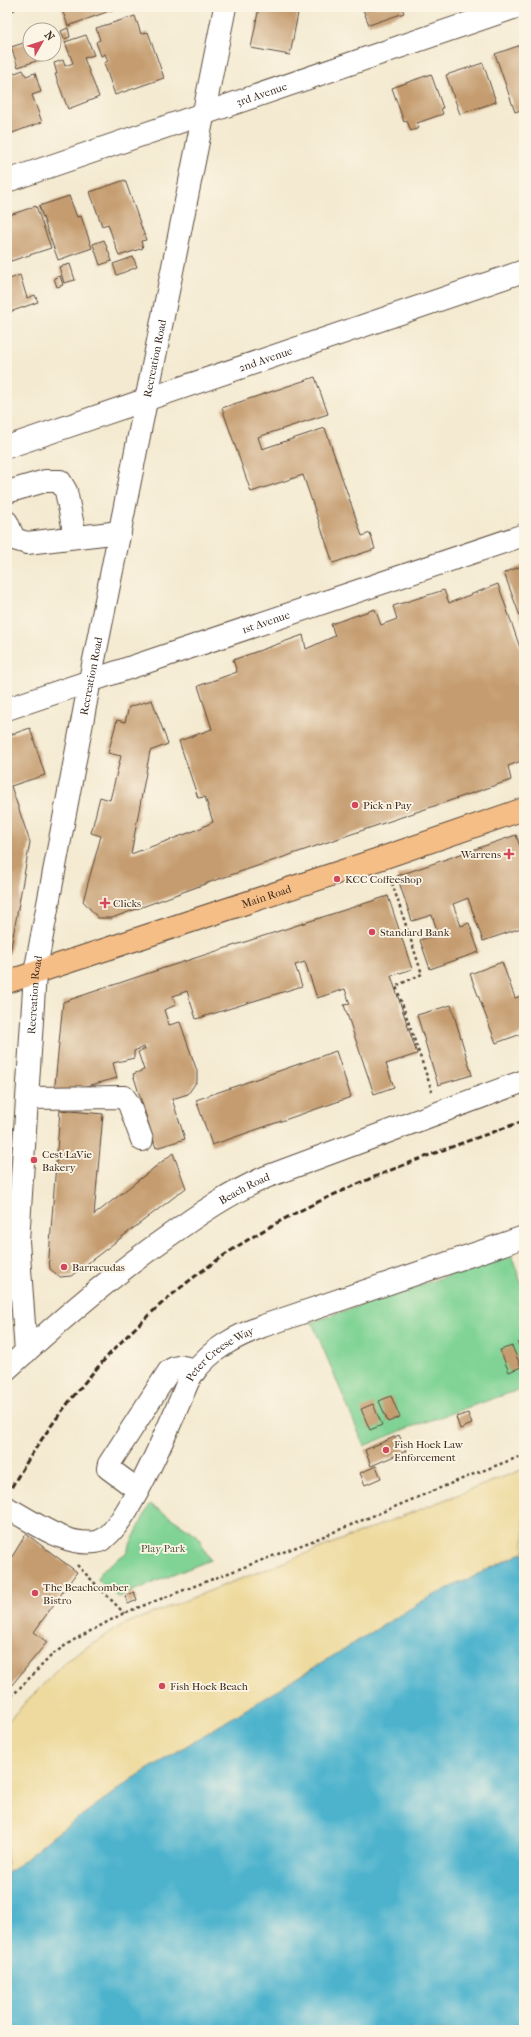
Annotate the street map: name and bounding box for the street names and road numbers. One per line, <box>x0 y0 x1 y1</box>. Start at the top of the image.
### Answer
street label: 3rd Avenue <box>235 80 289 109</box>
street label: Recreation Road <box>141 317 169 399</box>
street label: 2nd Avenue <box>237 344 295 375</box>
street label: 1st Avenue <box>240 608 292 637</box>
street label: Recreation Road <box>78 635 106 716</box>
street label: Main Road <box>240 882 294 911</box>
street label: Recreation Road <box>25 953 45 1035</box>
street label: Beach Road <box>217 1170 272 1207</box>
street label: Peter Creese Way <box>183 1324 257 1384</box>

